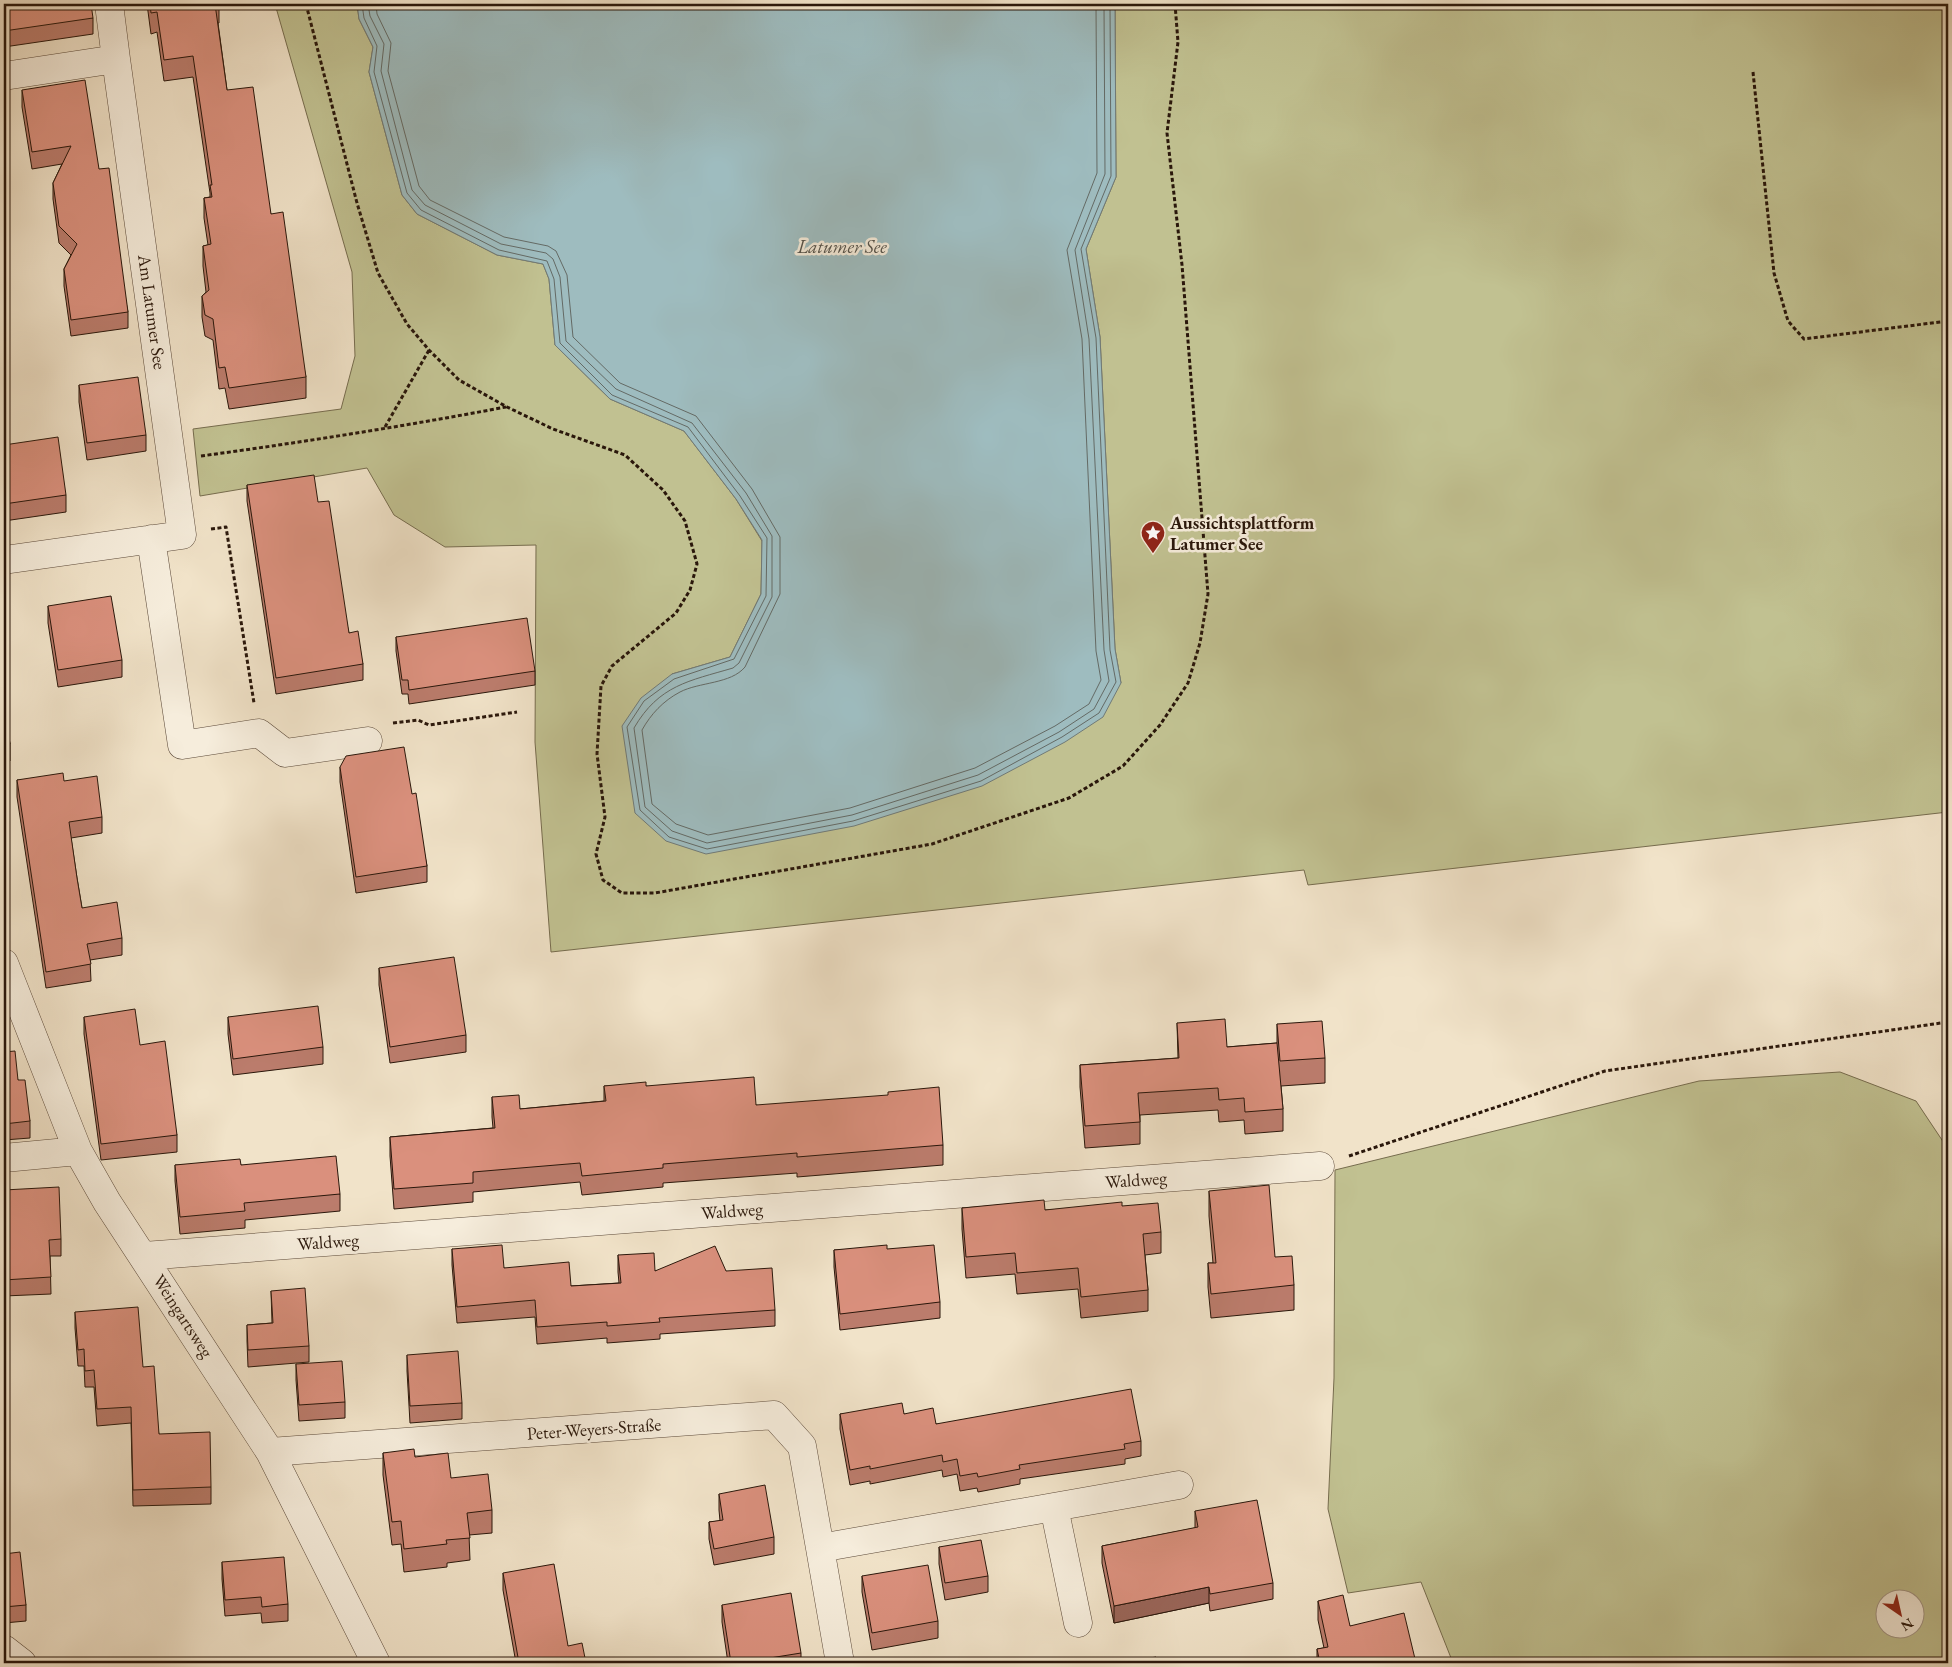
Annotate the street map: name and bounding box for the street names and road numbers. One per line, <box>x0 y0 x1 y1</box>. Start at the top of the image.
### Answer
street label: Am Latumer See <box>133 252 172 371</box>
street label: Waldweg <box>1104 1166 1168 1193</box>
street label: Waldweg <box>700 1197 764 1224</box>
street label: Waldweg <box>296 1228 360 1255</box>
street label: Weingartsweg <box>148 1270 219 1362</box>
street label: Peter-Weyers-Straße <box>526 1412 662 1445</box>

